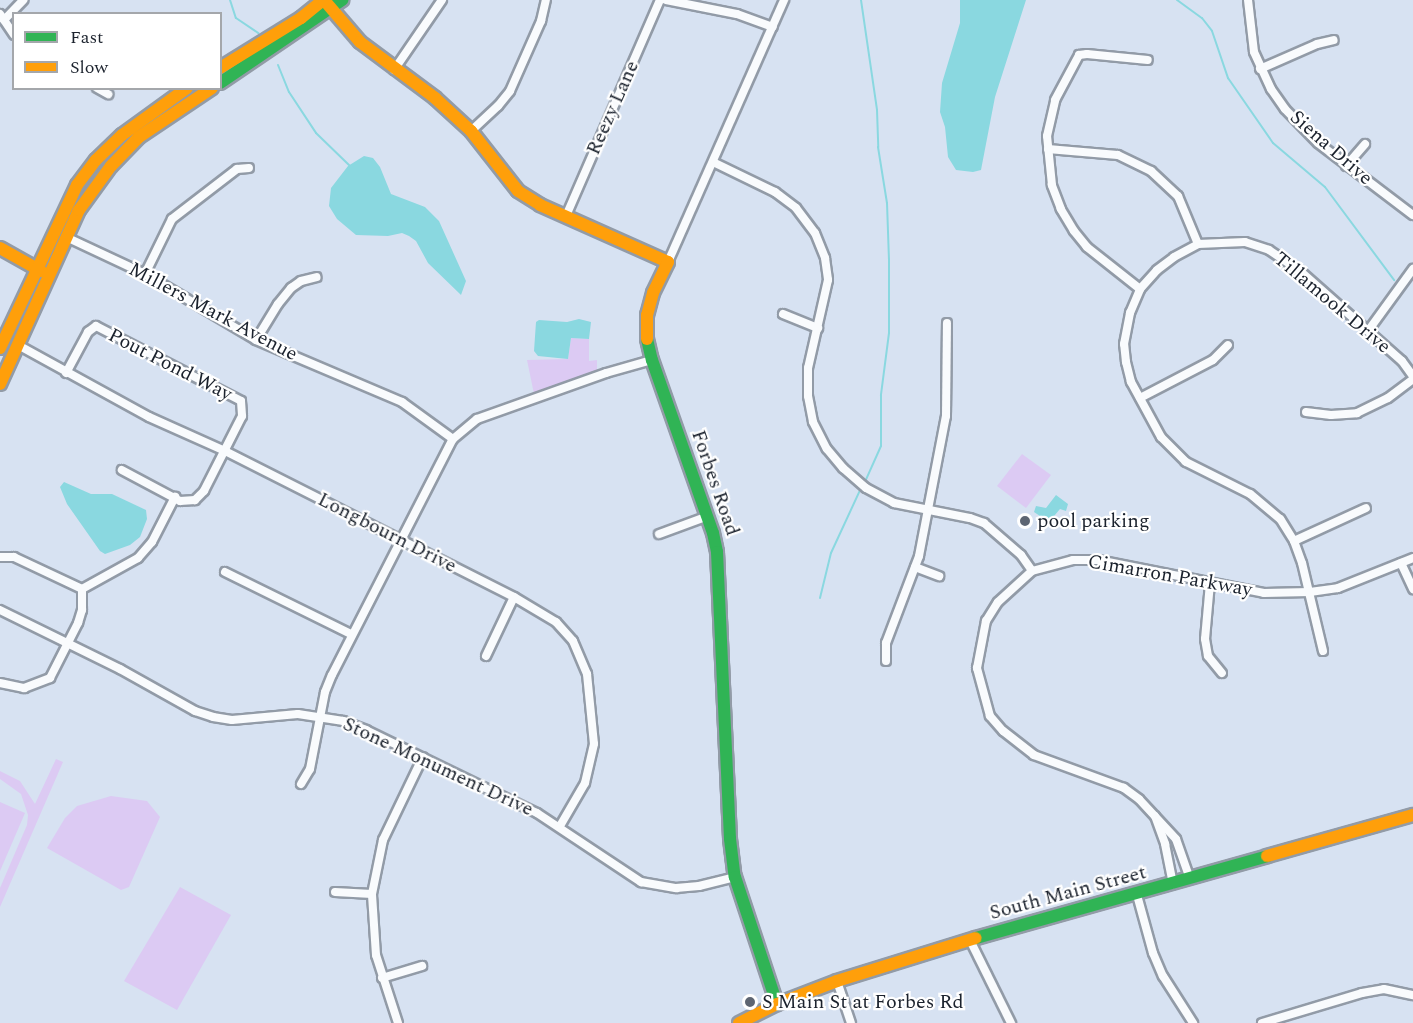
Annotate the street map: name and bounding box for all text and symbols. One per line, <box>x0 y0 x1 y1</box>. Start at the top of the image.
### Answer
legend <box>12 12 222 90</box>
text: Fast <box>70 24 103 51</box>
text: Slow <box>70 54 108 81</box>
street label: Reezy Lane <box>582 57 644 159</box>
street label: Siena Drive <box>1285 106 1377 190</box>
street label: Tillamook Drive <box>1269 247 1395 359</box>
street label: Millers Mark Avenue <box>125 257 301 367</box>
street label: Pout Pond Way <box>104 323 236 407</box>
street label: Forbes Road <box>686 427 744 539</box>
street label: Longbourn Drive <box>313 488 461 578</box>
place label: pool parking <box>1037 509 1150 533</box>
marker: pool parking <box>1018 514 1032 528</box>
street label: Cimarron Parkway <box>1086 550 1254 602</box>
street label: Stone Monument Drive <box>339 712 537 822</box>
street label: South Main Street <box>987 861 1149 925</box>
place label: S Main St at Forbes Rd <box>762 990 964 1014</box>
marker: S Main St at Forbes Rd <box>743 995 757 1009</box>

